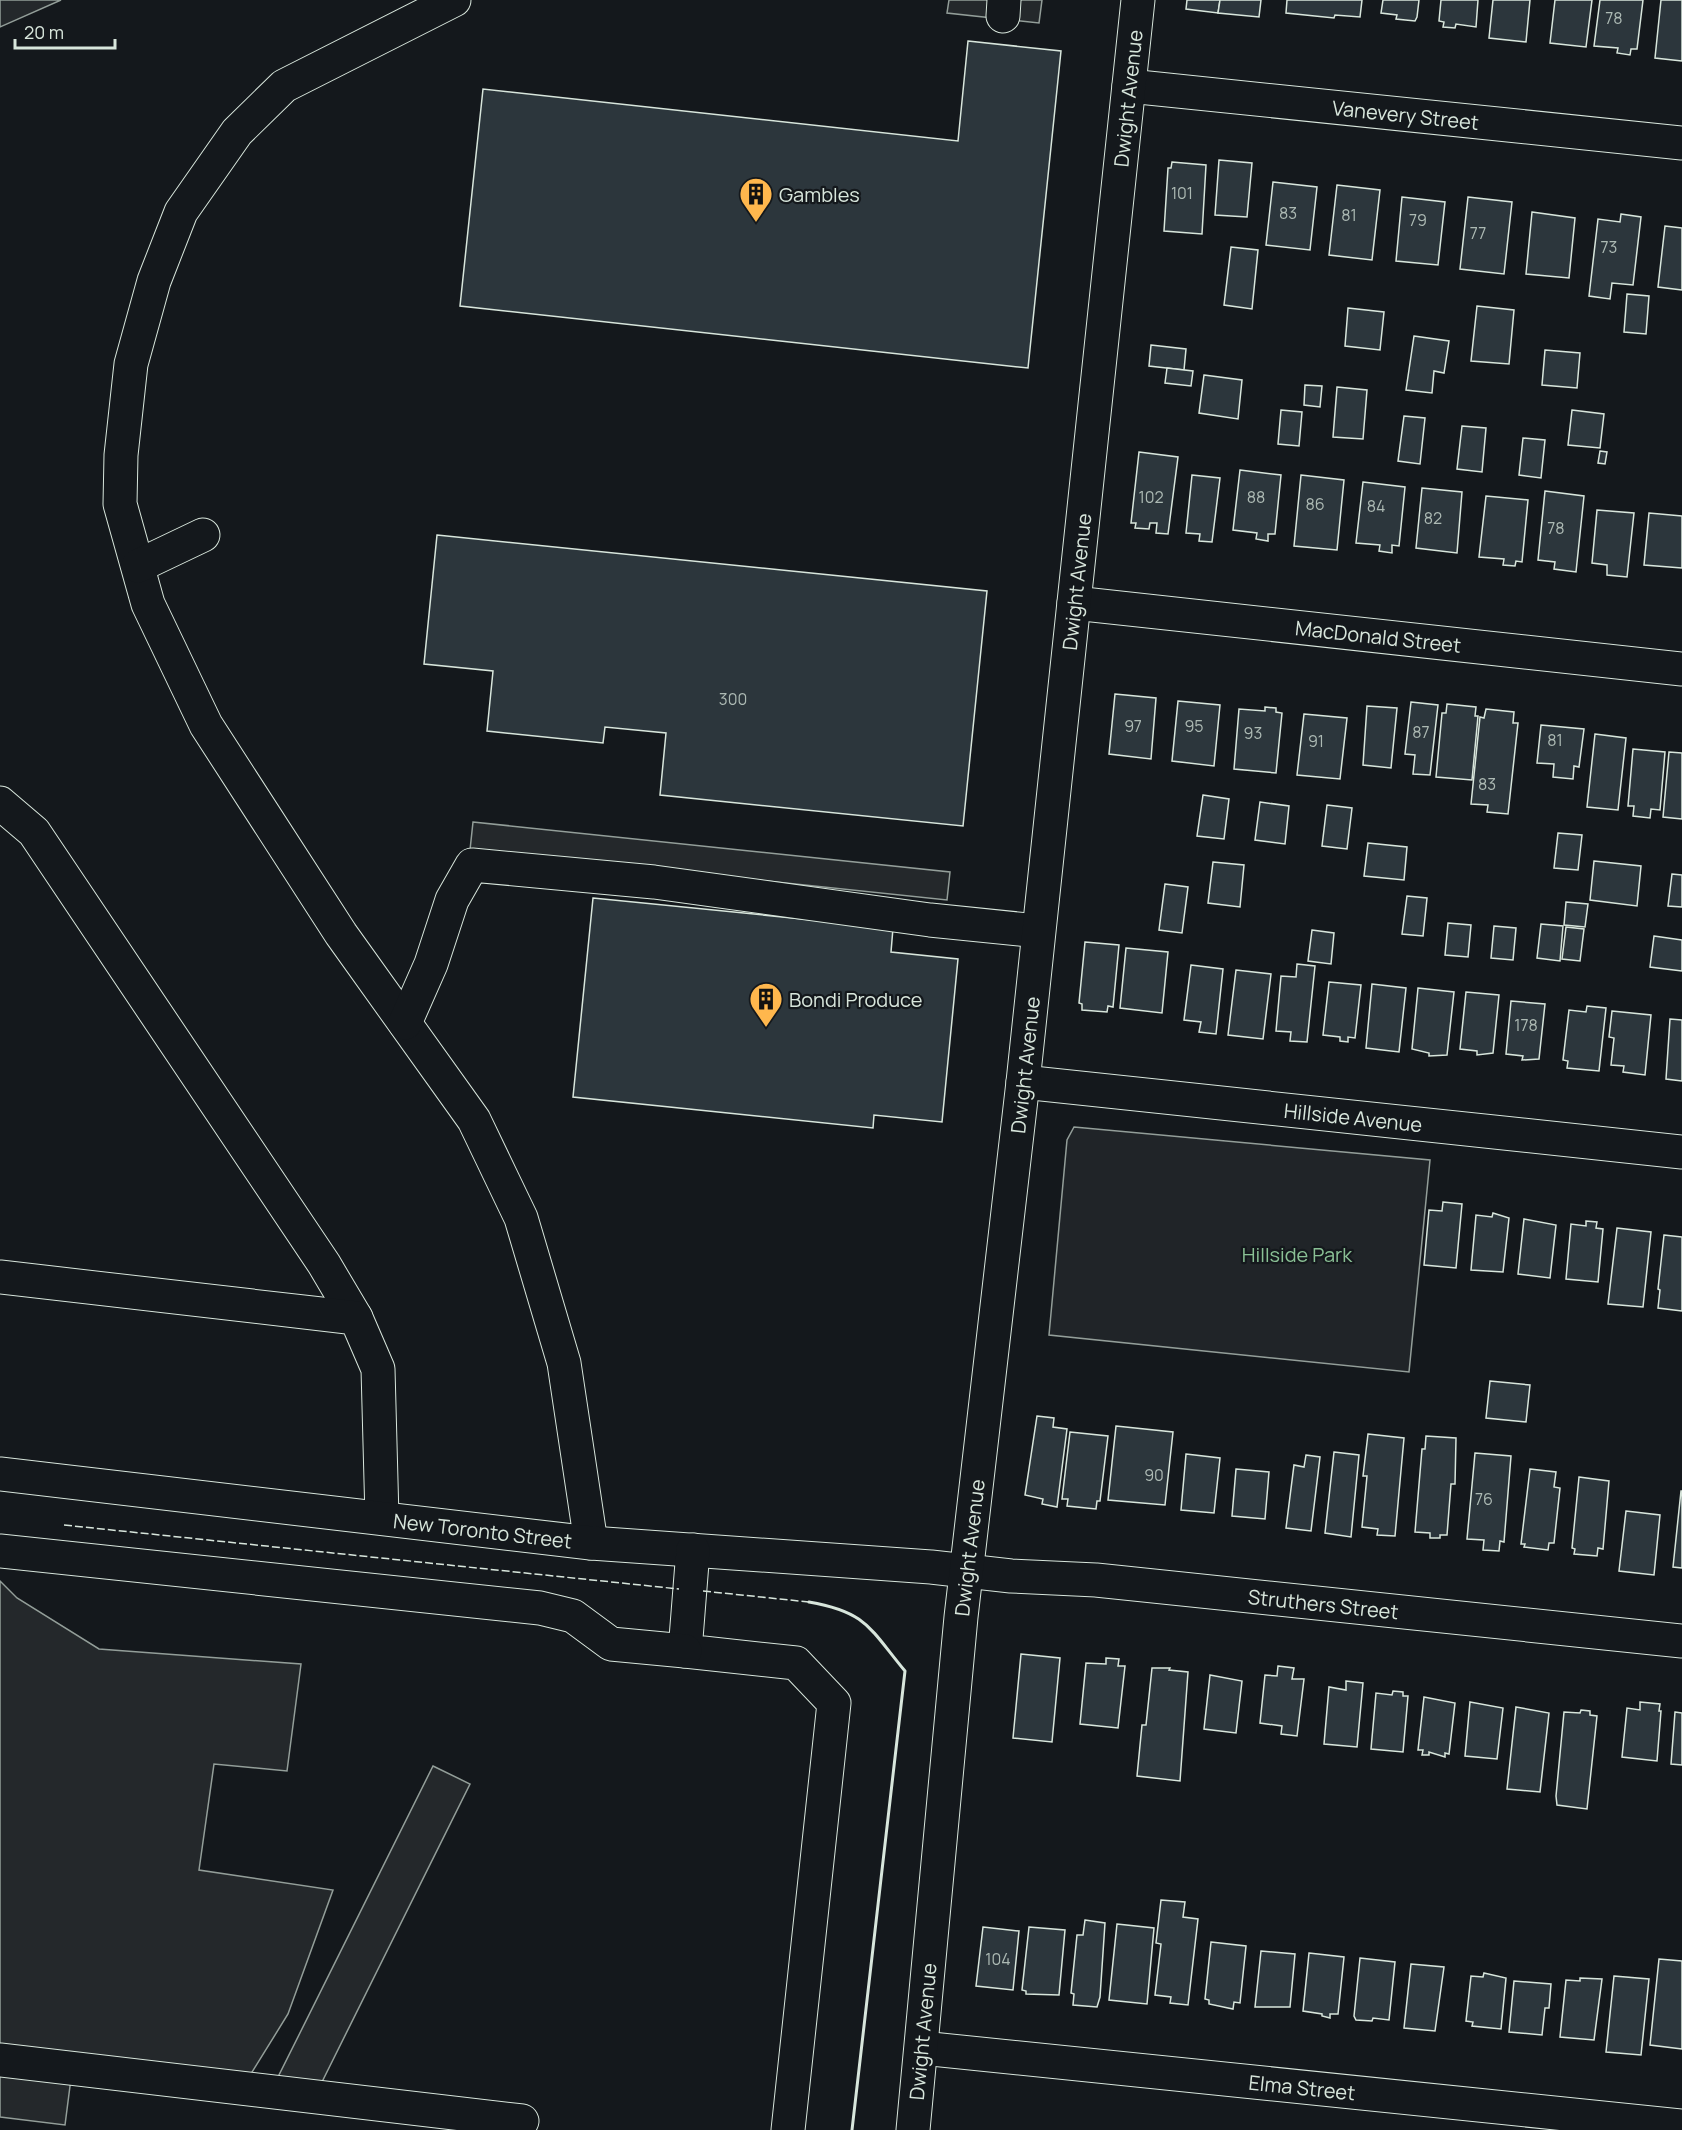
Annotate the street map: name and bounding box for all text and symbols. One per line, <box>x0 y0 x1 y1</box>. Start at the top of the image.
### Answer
house number: 78 <box>1605 7 1623 29</box>
scale bar <box>15 12 116 50</box>
text: 20 m <box>24 20 64 44</box>
street label: Dwight Avenue <box>1107 28 1148 168</box>
street label: Vanevery Street <box>1331 94 1480 135</box>
building icon: Gambles <box>738 176 774 223</box>
place label: Gambles <box>779 181 860 208</box>
house number: 101 <box>1171 182 1193 204</box>
house number: 83 <box>1279 202 1297 224</box>
house number: 81 <box>1341 204 1357 226</box>
house number: 79 <box>1409 209 1427 231</box>
house number: 77 <box>1470 222 1486 244</box>
house number: 73 <box>1601 236 1617 258</box>
house number: 102 <box>1138 486 1164 508</box>
house number: 88 <box>1247 486 1265 508</box>
house number: 86 <box>1305 493 1325 515</box>
house number: 84 <box>1367 495 1385 517</box>
house number: 82 <box>1424 507 1442 529</box>
street label: Dwight Avenue <box>1055 512 1097 652</box>
house number: 78 <box>1547 517 1565 539</box>
street label: MacDonald Street <box>1294 614 1463 658</box>
house number: 300 <box>719 688 747 710</box>
house number: 97 <box>1124 715 1142 737</box>
house number: 95 <box>1184 715 1204 737</box>
house number: 87 <box>1412 721 1430 743</box>
house number: 93 <box>1244 722 1262 744</box>
house number: 81 <box>1547 729 1563 751</box>
house number: 91 <box>1308 730 1324 752</box>
house number: 83 <box>1478 773 1496 795</box>
building icon: Bondi Produce <box>748 981 784 1028</box>
place label: Bondi Produce <box>789 986 923 1013</box>
street label: Dwight Avenue <box>1004 995 1046 1135</box>
house number: 178 <box>1514 1014 1538 1036</box>
street label: Hillside Avenue <box>1283 1096 1424 1138</box>
park label: Hillside Park <box>1242 1241 1353 1268</box>
house number: 90 <box>1144 1464 1164 1486</box>
street label: Dwight Avenue <box>948 1478 990 1618</box>
house number: 76 <box>1475 1488 1493 1510</box>
street label: New Toronto Street <box>392 1507 573 1554</box>
street label: Struthers Street <box>1247 1582 1400 1625</box>
house number: 104 <box>985 1948 1011 1970</box>
street label: Dwight Avenue <box>902 1962 942 2101</box>
street label: Elma Street <box>1247 2068 1357 2106</box>

